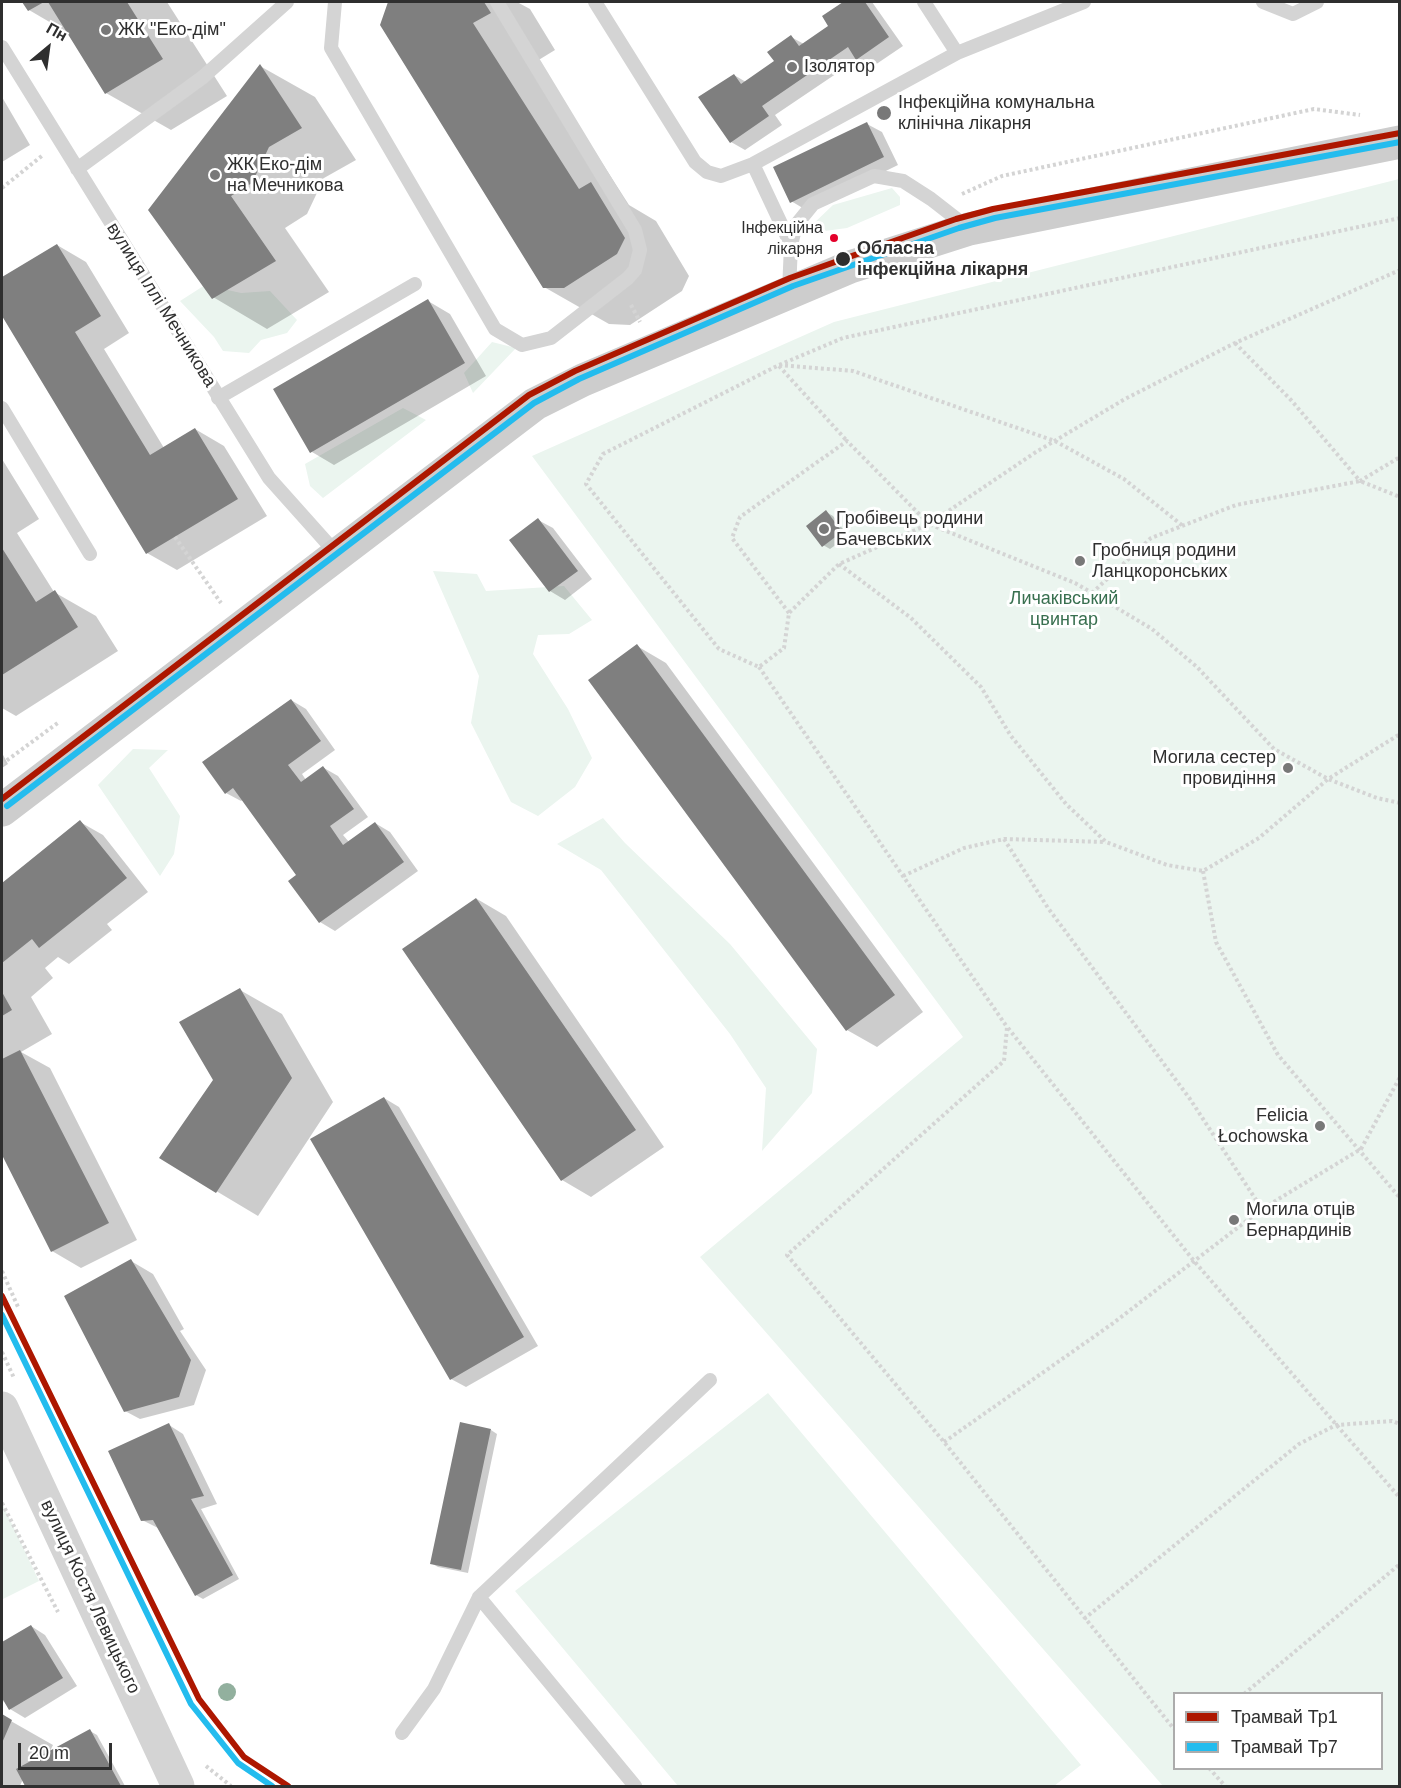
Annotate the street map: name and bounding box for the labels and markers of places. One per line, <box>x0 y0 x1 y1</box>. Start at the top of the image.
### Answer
place label: ЖК "Еко-дім" <box>118 19 226 41</box>
marker: ЖК "Еко-дім" <box>99 23 113 37</box>
place label: Ізолятор <box>804 56 875 78</box>
marker: Ізолятор <box>785 60 799 74</box>
place label: Інфекційна комунальна клінічна лікарня <box>898 92 1094 134</box>
marker: Інфекційна комунальна клінічна лікарня <box>875 104 893 122</box>
place label: ЖК Еко-дім на Мечникова <box>227 154 343 196</box>
marker: ЖК Еко-дім на Мечникова <box>208 168 222 182</box>
place label: Інфекційна лікарня <box>741 219 823 257</box>
marker: Інфекційна лікарня <box>828 232 840 244</box>
place label: Обласна інфекційна лікарня <box>857 238 1028 280</box>
marker: Обласна інфекційна лікарня <box>834 250 852 268</box>
place label: Гробівець родини Бачевських <box>836 508 983 550</box>
marker: Гробівець родини Бачевських <box>817 522 831 536</box>
place label: Гробниця родини Ланцкоронських <box>1092 540 1236 582</box>
marker: Гробниця родини Ланцкоронських <box>1073 554 1087 568</box>
place label: Могила сестер провидіння <box>1153 747 1276 789</box>
marker: Могила сестер провидіння <box>1281 761 1295 775</box>
place label: Felicia Łochowska <box>1218 1105 1308 1148</box>
marker: Felicia Łochowska <box>1313 1119 1327 1133</box>
place label: Могила отців Бернардинів <box>1246 1199 1355 1242</box>
marker: Могила отців Бернардинів <box>1227 1213 1241 1227</box>

